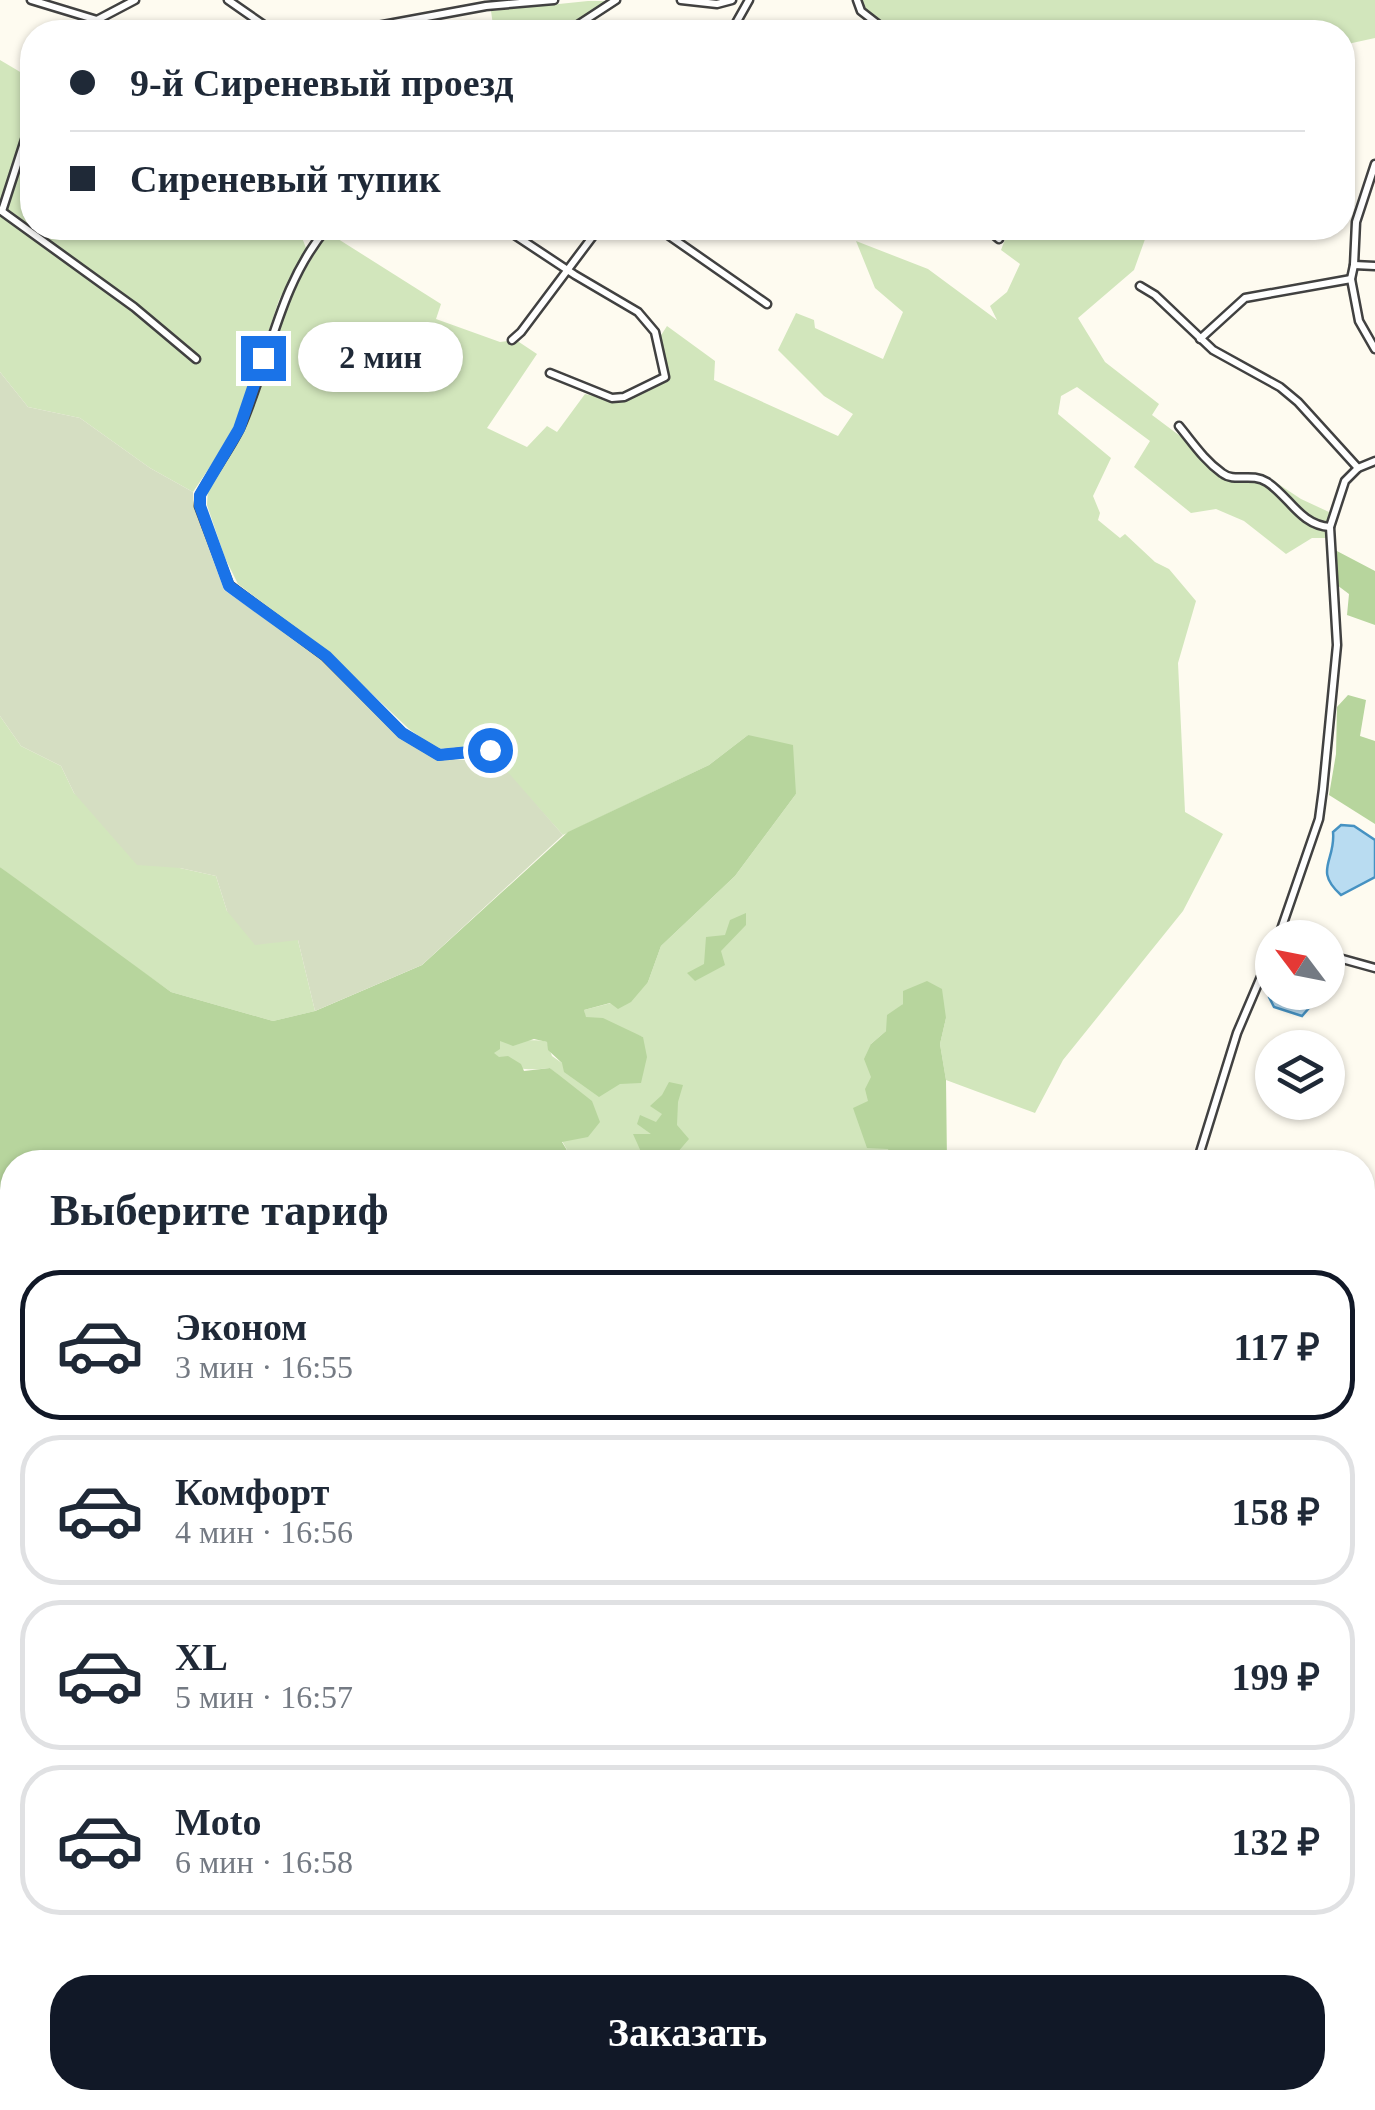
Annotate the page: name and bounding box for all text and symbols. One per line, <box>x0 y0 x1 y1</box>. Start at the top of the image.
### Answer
text: 9-й Сиреневый проезд <box>130 62 513 104</box>
text: Сиреневый тупик <box>130 158 441 200</box>
callout: 2 мин <box>298 323 463 393</box>
route end <box>241 336 286 381</box>
text: 2 мин <box>339 339 422 375</box>
route start <box>468 728 513 773</box>
north arrow <box>1255 920 1345 1010</box>
map controls <box>1255 920 1345 1120</box>
button: layers <box>1255 1030 1345 1120</box>
text: Выберите тариф <box>50 1185 389 1235</box>
icon: car <box>55 1300 145 1390</box>
text: Эконом <box>175 1306 307 1348</box>
text: 117 ₽ <box>1233 1326 1320 1368</box>
text: 3 мин · 16:55 <box>175 1349 353 1385</box>
icon: car <box>55 1465 145 1555</box>
text: Комфорт <box>175 1471 329 1513</box>
text: 158 ₽ <box>1231 1491 1320 1533</box>
text: 4 мин · 16:56 <box>175 1514 353 1550</box>
icon: car <box>55 1630 145 1720</box>
text: XL <box>175 1636 228 1678</box>
text: 199 ₽ <box>1231 1656 1320 1698</box>
text: 5 мин · 16:57 <box>175 1679 353 1715</box>
icon: car <box>55 1795 145 1885</box>
text: Moto <box>175 1801 262 1843</box>
text: 132 ₽ <box>1231 1821 1320 1863</box>
text: 6 мин · 16:58 <box>175 1844 353 1880</box>
button: Заказать <box>50 1975 1325 2090</box>

